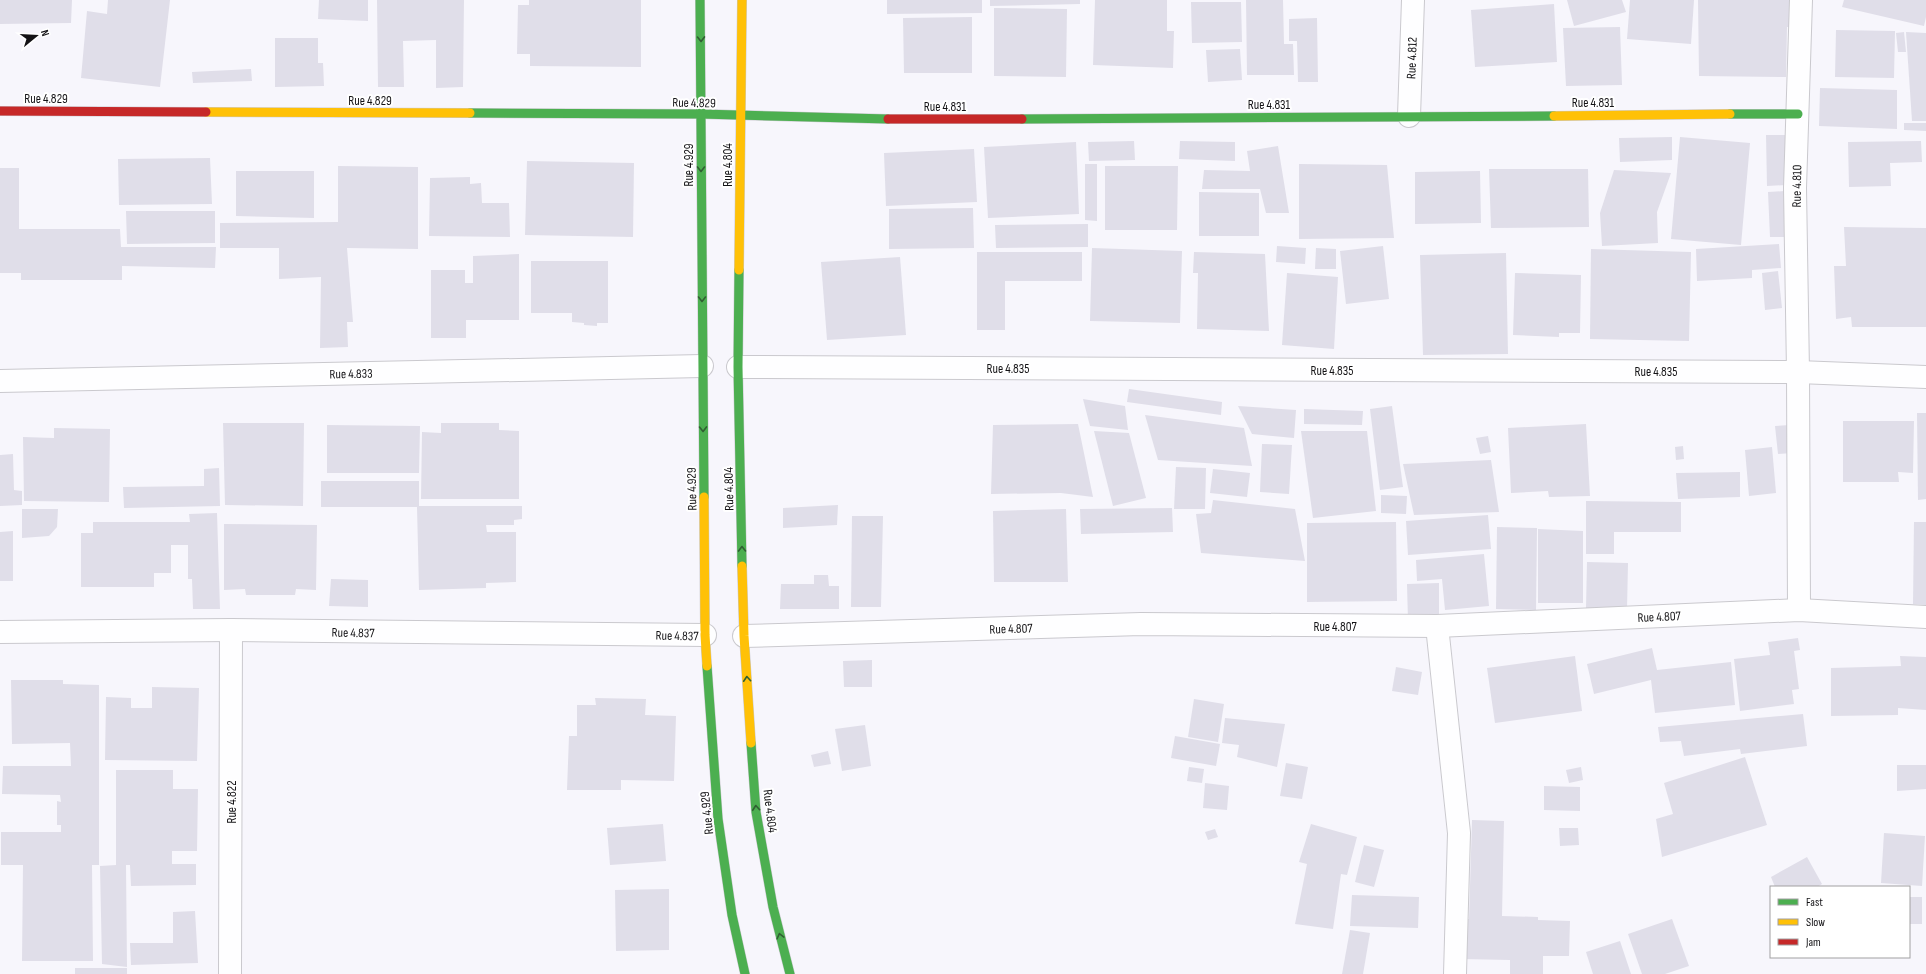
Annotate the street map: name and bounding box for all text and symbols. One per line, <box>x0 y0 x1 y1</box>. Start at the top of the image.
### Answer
north arrow <box>16 16 56 56</box>
text: N <box>38 28 52 38</box>
one-way arrow <box>697 36 705 42</box>
street label: Rue 4.812 <box>1403 37 1421 79</box>
street label: Rue 4.829 <box>24 91 68 107</box>
street label: Rue 4.829 <box>348 93 392 109</box>
street label: Rue 4.829 <box>672 95 716 111</box>
street label: Rue 4.831 <box>1572 95 1615 111</box>
street label: Rue 4.831 <box>1248 97 1291 113</box>
street label: Rue 4.831 <box>924 99 967 115</box>
street label: Rue 4.929 <box>681 143 697 187</box>
street label: Rue 4.804 <box>720 143 736 187</box>
street label: Rue 4.810 <box>1789 164 1805 207</box>
one-way arrow <box>697 166 705 172</box>
one-way arrow <box>698 296 706 302</box>
street label: Rue 4.835 <box>987 361 1029 377</box>
street label: Rue 4.835 <box>1311 363 1353 379</box>
street label: Rue 4.835 <box>1635 364 1677 380</box>
street label: Rue 4.833 <box>329 366 373 382</box>
one-way arrow <box>699 426 707 432</box>
street label: Rue 4.929 <box>684 467 700 511</box>
street label: Rue 4.804 <box>721 467 737 511</box>
one-way arrow <box>738 546 747 552</box>
street label: Rue 4.807 <box>1637 608 1682 626</box>
street label: Rue 4.807 <box>1313 619 1357 635</box>
street label: Rue 4.807 <box>989 620 1034 638</box>
street label: Rue 4.837 <box>331 625 375 641</box>
street label: Rue 4.837 <box>655 628 699 644</box>
one-way arrow <box>743 676 752 682</box>
street label: Rue 4.822 <box>224 780 240 824</box>
street label: Rue 4.804 <box>759 789 781 834</box>
street label: Rue 4.929 <box>697 790 717 835</box>
one-way arrow <box>752 805 761 812</box>
legend <box>1770 886 1910 958</box>
text: Fast <box>1806 895 1823 910</box>
text: Slow <box>1806 915 1825 930</box>
one-way arrow <box>777 933 785 939</box>
text: Jam <box>1805 935 1821 950</box>

